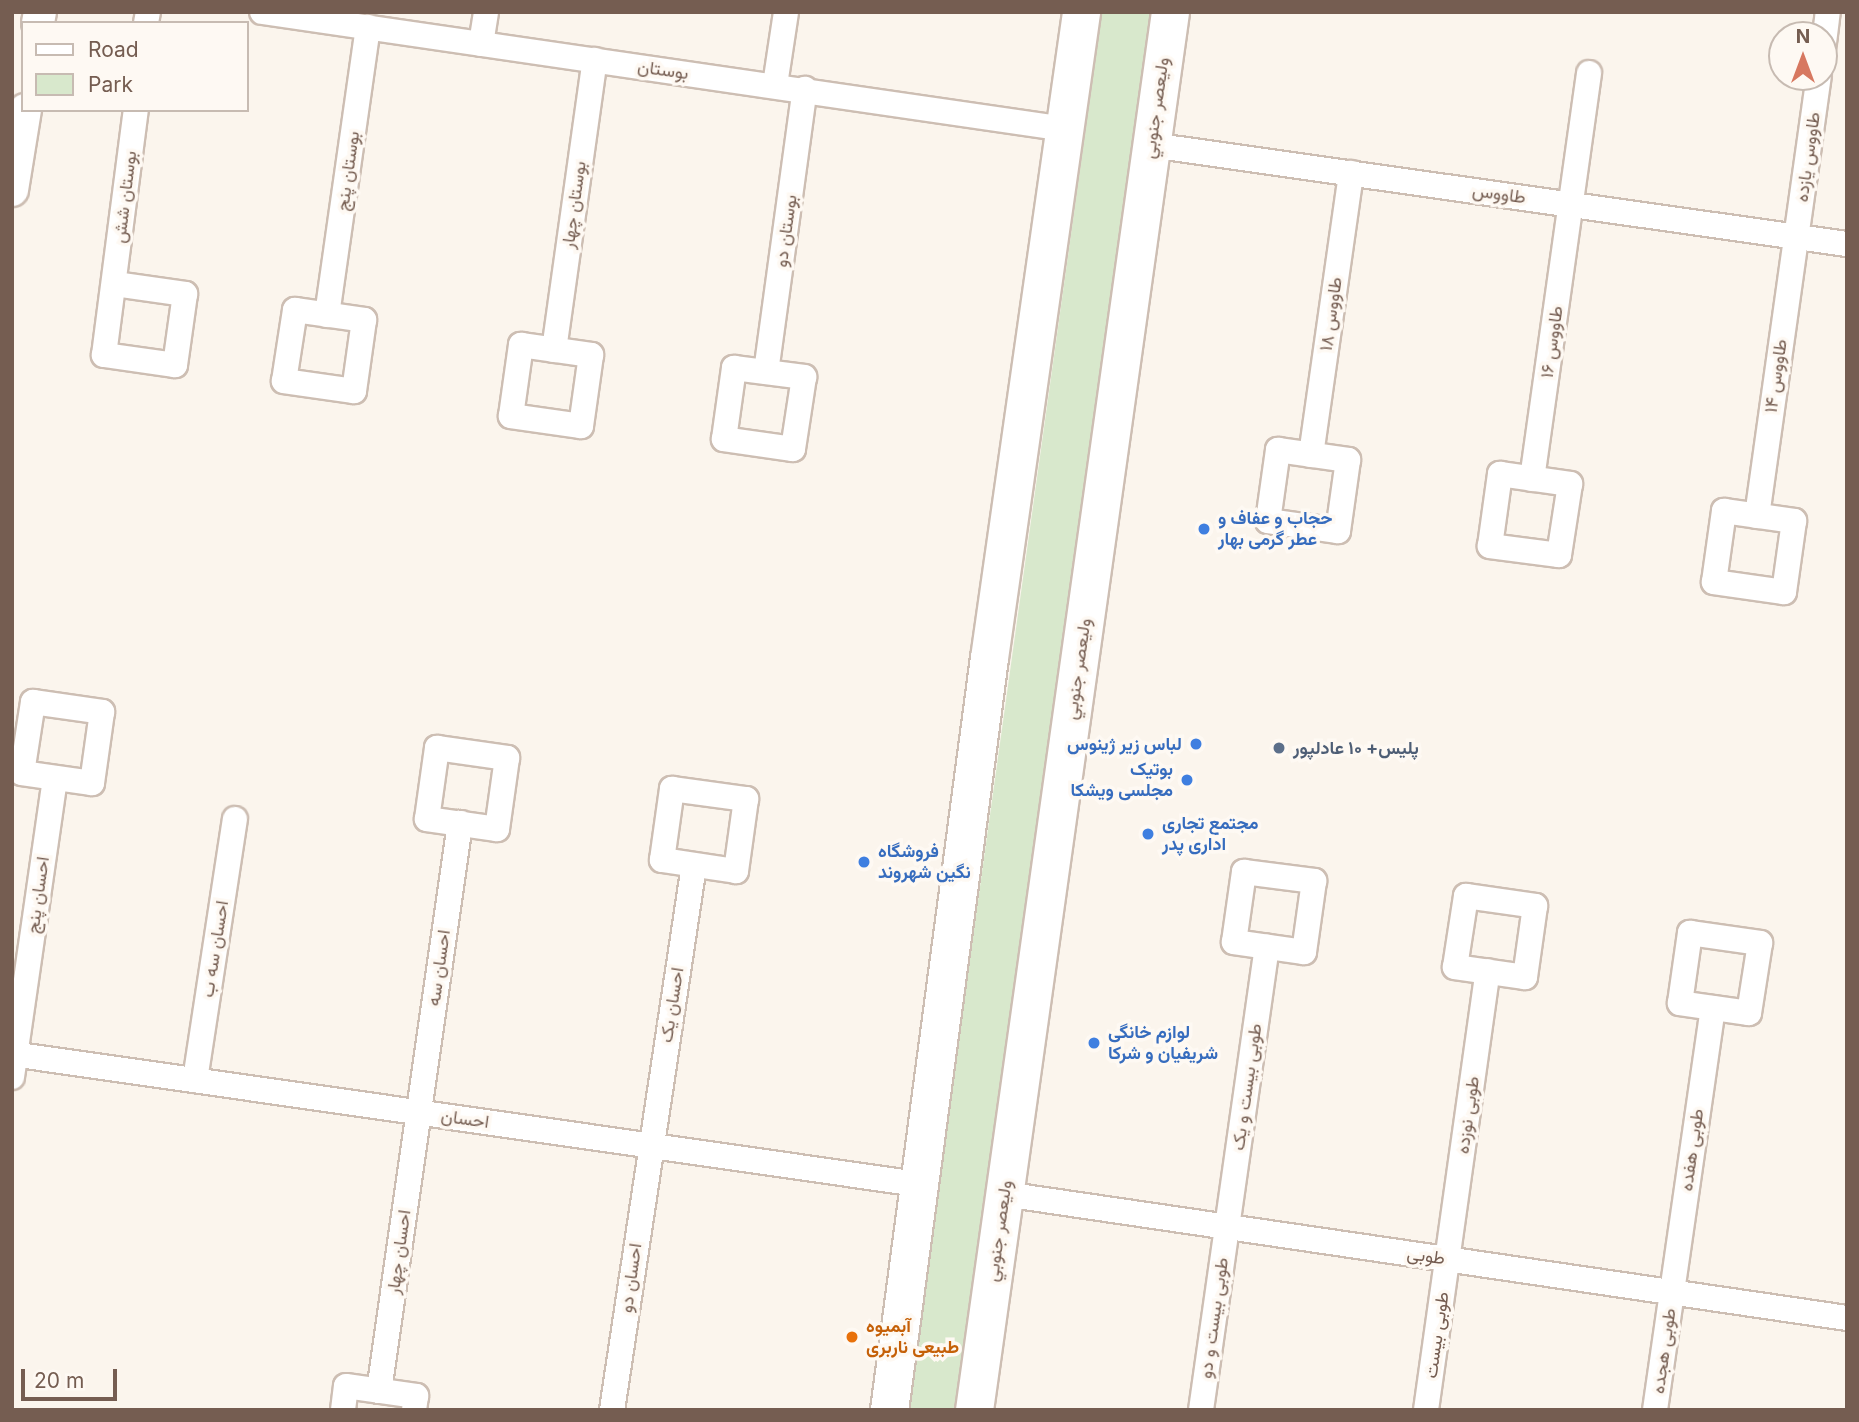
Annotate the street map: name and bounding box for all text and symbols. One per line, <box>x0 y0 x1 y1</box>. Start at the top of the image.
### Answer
legend <box>21 21 248 112</box>
north arrow <box>1768 21 1838 91</box>
text: N <box>1796 25 1810 48</box>
text: Road <box>88 37 139 62</box>
street label: بوستان <box>636 56 690 84</box>
street label: وليعصر جنوبي <box>1138 56 1174 160</box>
text: Park <box>88 72 133 97</box>
street label: طاووس یازده <box>1791 111 1825 203</box>
street label: بوستان پنج <box>332 130 364 212</box>
street label: بوستان شش <box>109 150 141 244</box>
street label: بوستان چهار <box>557 160 591 250</box>
street label: طاووس <box>1471 180 1527 208</box>
street label: بوستان دو <box>770 193 802 269</box>
street label: طاووس ۱۸ <box>1315 276 1347 352</box>
street label: طاووس ۱۶ <box>1536 304 1568 380</box>
street label: طاووس ۱۴ <box>1760 338 1792 414</box>
place label: حجاب و عفاف و عطر گرمی بهار <box>1218 508 1332 550</box>
marker: حجاب و عفاف و عطر گرمی بهار <box>1196 521 1212 537</box>
street label: وليعصر جنوبي <box>1060 617 1096 721</box>
place label: لباس زیر ژینوس <box>1067 733 1182 755</box>
marker: لباس زیر ژینوس <box>1188 736 1204 752</box>
place label: پلیس+ ۱۰ عادلپور <box>1293 737 1419 759</box>
marker: پلیس+ ۱۰ عادلپور <box>1271 740 1287 756</box>
place label: بوتیک مجلسی ویشکا <box>1070 759 1173 802</box>
marker: بوتیک مجلسی ویشکا <box>1179 772 1195 788</box>
place label: مجتمع تجاری اداری پدر <box>1162 813 1259 856</box>
marker: مجتمع تجاری اداری پدر <box>1140 826 1156 842</box>
place label: فروشگاه نگین شهروند <box>878 841 971 884</box>
marker: فروشگاه نگین شهروند <box>856 854 872 870</box>
street label: احسان پنج <box>22 855 54 935</box>
street label: احسان سه ب <box>197 899 233 999</box>
street label: احسان سه <box>423 928 455 1008</box>
street label: احسان یک <box>655 966 689 1044</box>
place label: لوازم خانگی شریفیان و شرکا <box>1108 1022 1218 1064</box>
street label: طوبی بیست و یک <box>1227 1022 1267 1152</box>
marker: لوازم خانگی شریفیان و شرکا <box>1086 1035 1102 1051</box>
street label: طوبی نوزده <box>1452 1075 1484 1155</box>
street label: احسان <box>440 1105 490 1133</box>
street label: طوبی هفده <box>1676 1107 1708 1193</box>
street label: وليعصر جنوبي <box>981 1179 1017 1283</box>
street label: احسان چهار <box>382 1208 416 1296</box>
street label: احسان دو <box>615 1242 647 1314</box>
street label: طوبی <box>1405 1243 1447 1269</box>
street label: طوبی بیست و دو <box>1195 1256 1233 1380</box>
street label: طوبی بیست <box>1420 1290 1454 1380</box>
street label: طوبی هجده <box>1647 1307 1681 1395</box>
place label: آبمیوه طبیعی ناربری <box>866 1316 959 1358</box>
marker: آبمیوه طبیعی ناربری <box>844 1329 860 1345</box>
scale bar <box>24 1356 121 1400</box>
text: 20 m <box>34 1368 84 1393</box>

